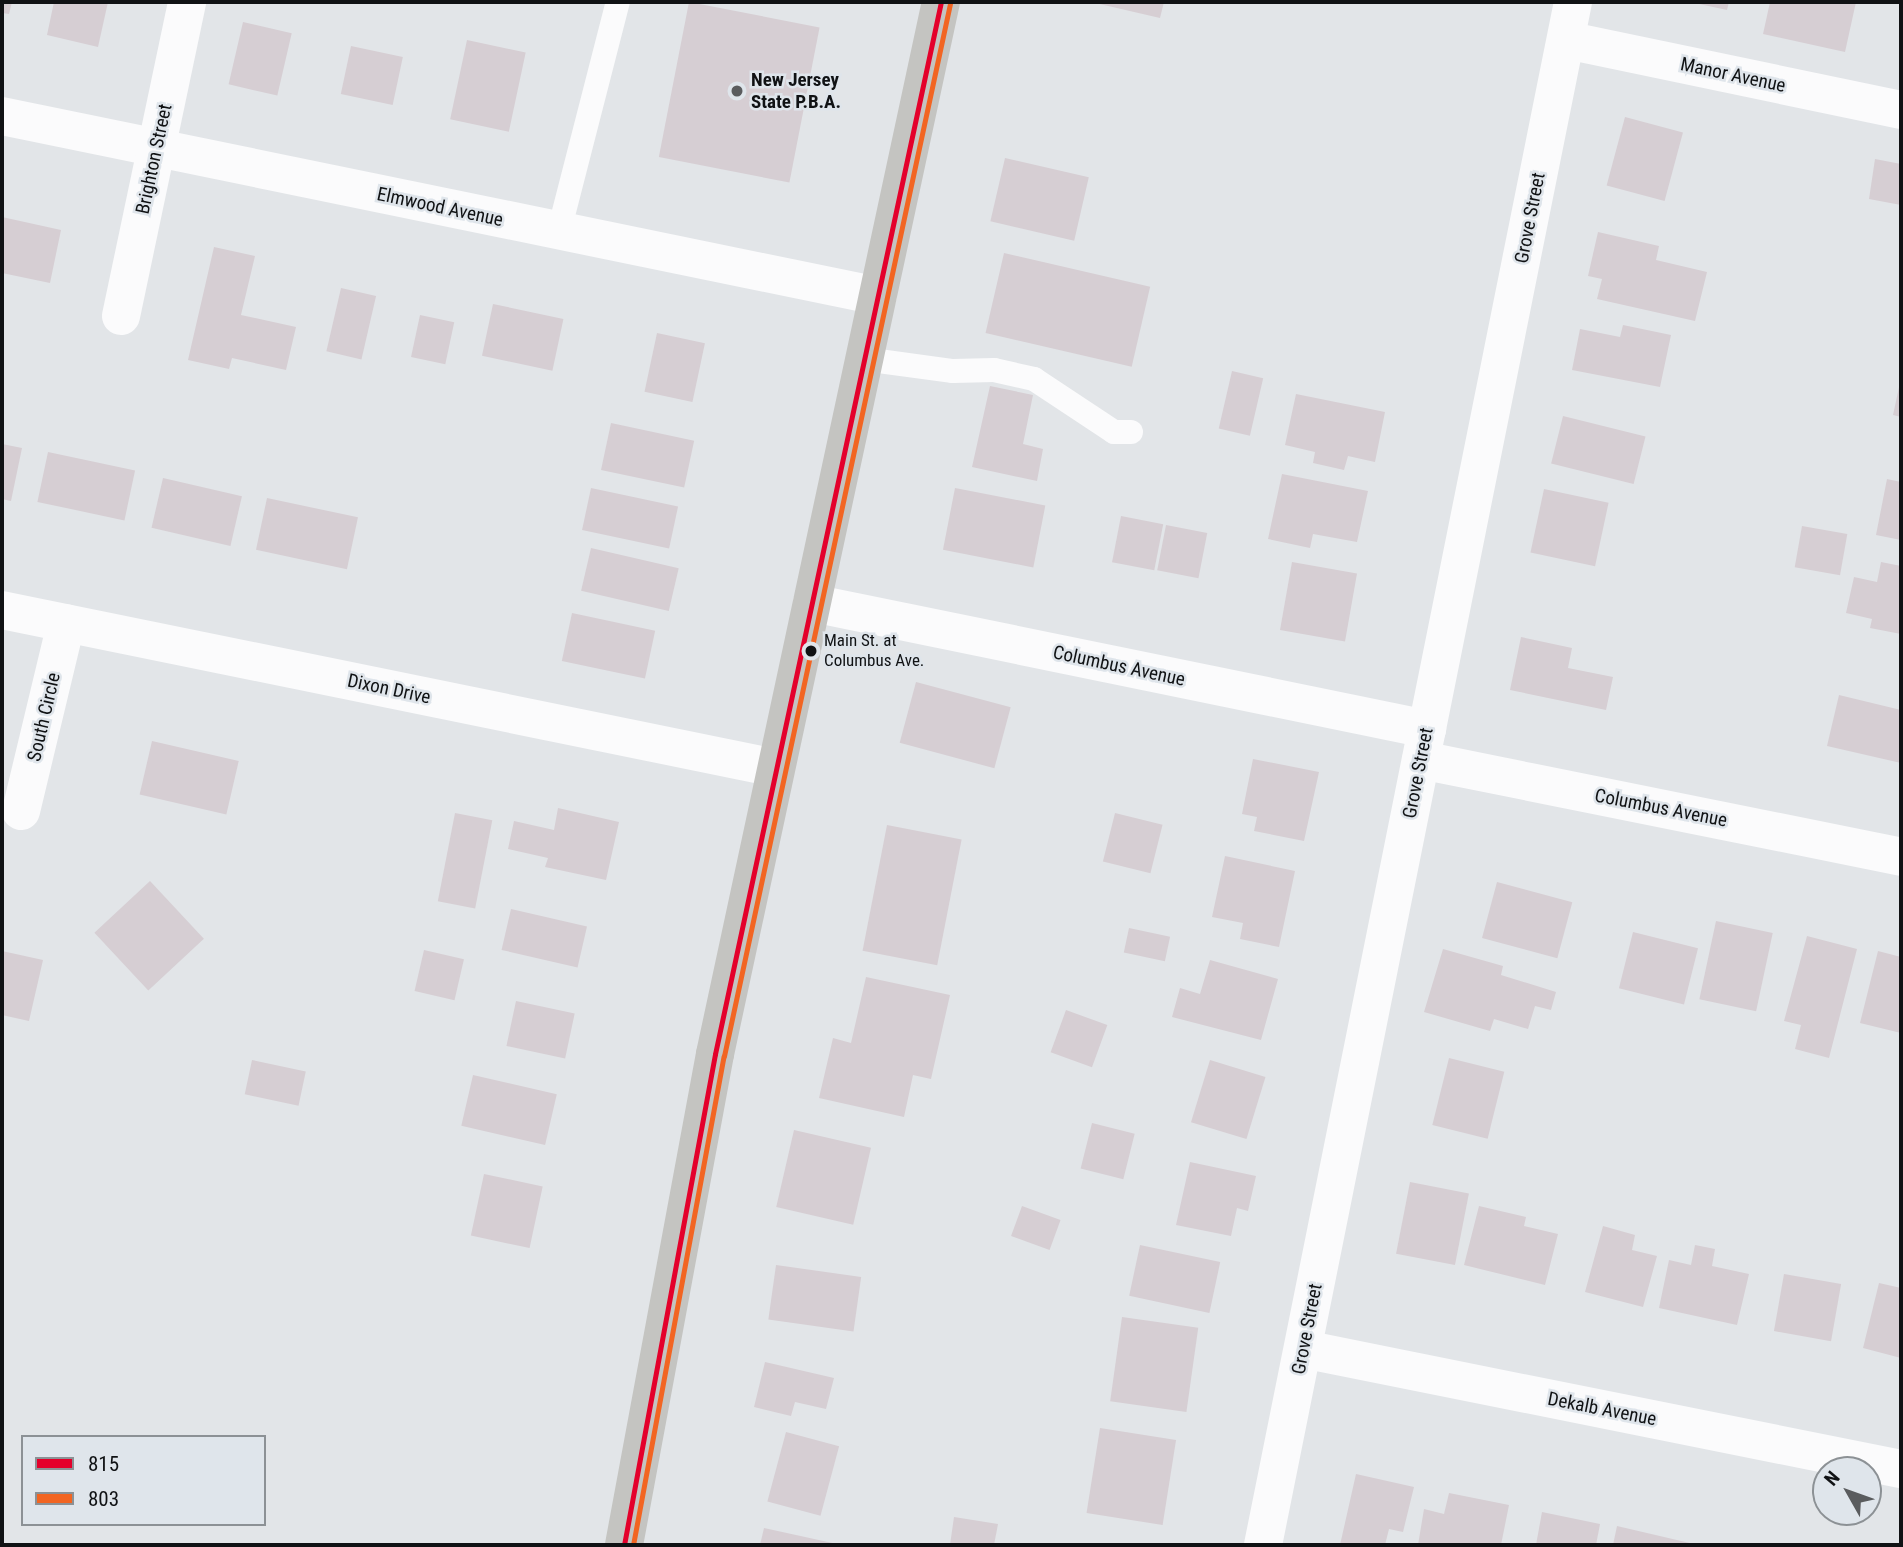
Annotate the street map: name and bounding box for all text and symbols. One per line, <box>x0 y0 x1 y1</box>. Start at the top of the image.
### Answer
street label: Manor Avenue <box>1678 53 1788 97</box>
place label: New Jersey State P.B.A. <box>751 69 841 113</box>
marker: New Jersey State P.B.A. <box>729 83 745 99</box>
street label: Brighton Street <box>131 102 177 216</box>
street label: Grove Street <box>1510 171 1550 265</box>
street label: Elmwood Avenue <box>375 183 505 231</box>
place label: Main St. at Columbus Ave. <box>824 631 924 671</box>
street label: Columbus Avenue <box>1051 641 1187 691</box>
marker: Main St. at Columbus Ave. <box>804 644 818 658</box>
street label: Dixon Drive <box>345 669 433 709</box>
street label: South Circle <box>23 670 65 764</box>
street label: Grove Street <box>1398 726 1438 820</box>
street label: Columbus Avenue <box>1593 784 1729 832</box>
street label: Grove Street <box>1287 1282 1327 1376</box>
street label: Dekalb Avenue <box>1546 1387 1658 1431</box>
legend <box>21 1435 266 1526</box>
text: 815 <box>88 1452 119 1476</box>
north arrow <box>1812 1456 1882 1526</box>
text: N <box>1820 1467 1845 1490</box>
text: 803 <box>88 1487 119 1511</box>

